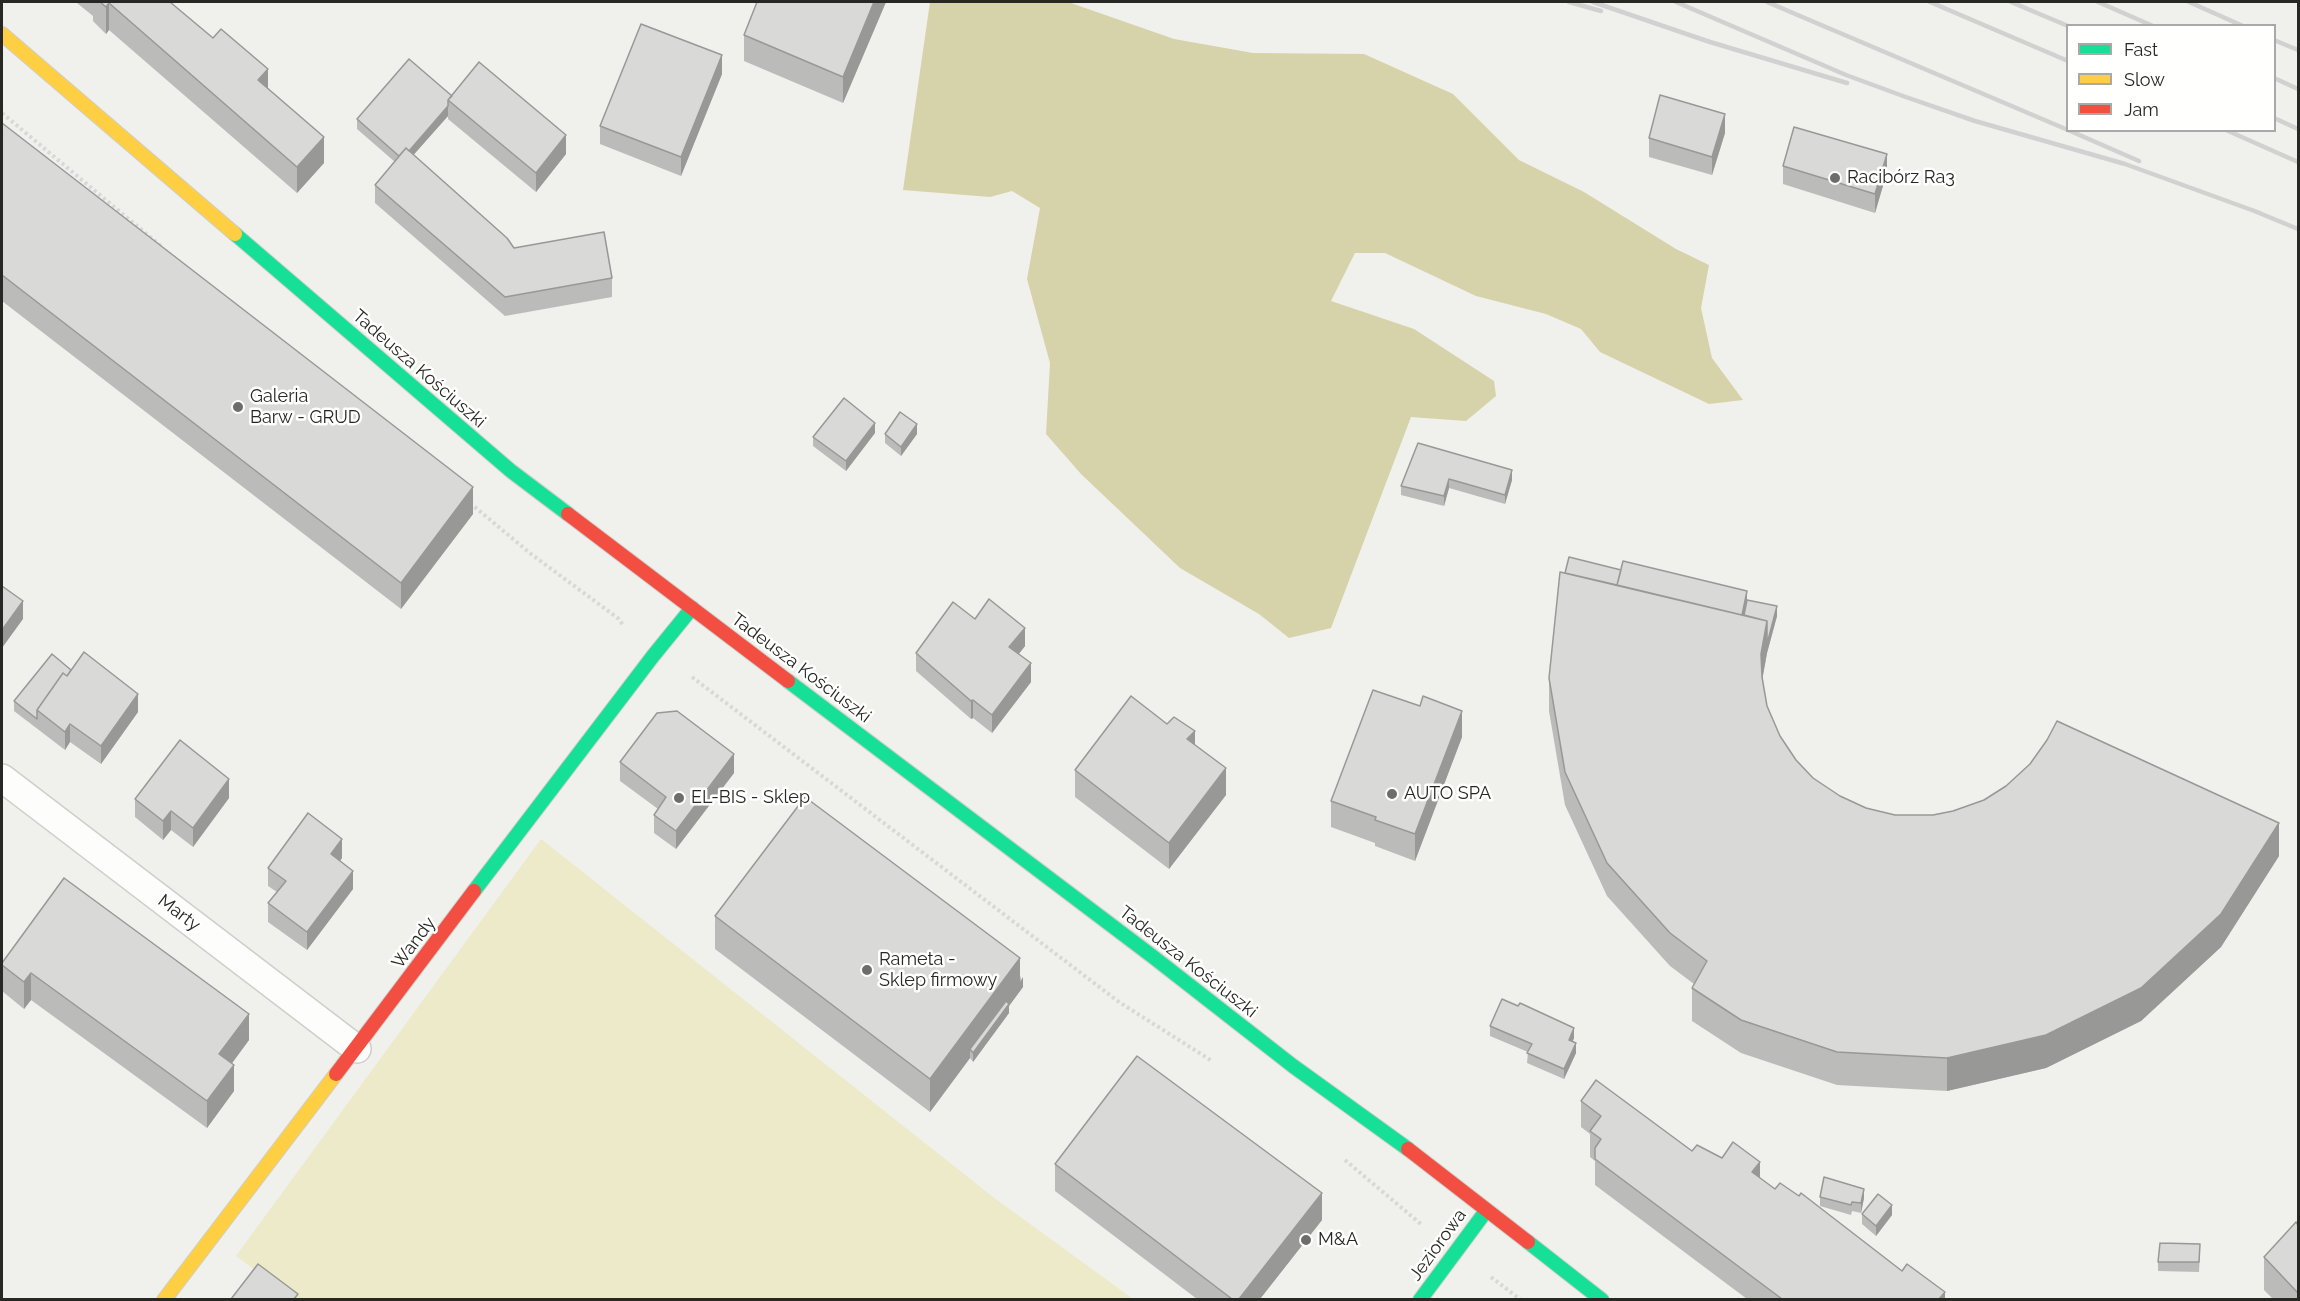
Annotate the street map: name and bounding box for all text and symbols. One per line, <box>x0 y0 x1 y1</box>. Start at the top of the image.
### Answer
legend <box>2066 24 2276 132</box>
text: Fast <box>2124 39 2158 60</box>
text: Slow <box>2124 69 2165 90</box>
text: Jam <box>2124 99 2159 120</box>
place label: Racibórz Ra3 <box>1847 167 1955 189</box>
marker: Racibórz Ra3 <box>1828 171 1842 185</box>
street label: Tadeusza Kościuszki <box>348 305 490 433</box>
place label: Galeria Barw - GRUD <box>250 386 361 428</box>
marker: Galeria Barw - GRUD <box>231 400 245 414</box>
street label: Tadeusza Kościuszki <box>727 608 875 728</box>
place label: AUTO SPA <box>1404 783 1491 805</box>
place label: EL-BIS - Sklep <box>691 787 810 809</box>
marker: AUTO SPA <box>1385 787 1399 801</box>
marker: EL-BIS - Sklep <box>672 791 686 805</box>
street label: Marty <box>153 890 205 936</box>
street label: Tadeusza Kościuszki <box>1115 901 1261 1023</box>
street label: Wandy <box>388 913 440 973</box>
place label: Rameta - Sklep firmowy <box>879 949 997 992</box>
marker: Rameta - Sklep firmowy <box>860 963 874 977</box>
street label: Jeziorowa <box>1405 1205 1471 1285</box>
place label: M&A <box>1318 1229 1358 1251</box>
marker: M&A <box>1299 1233 1313 1247</box>

